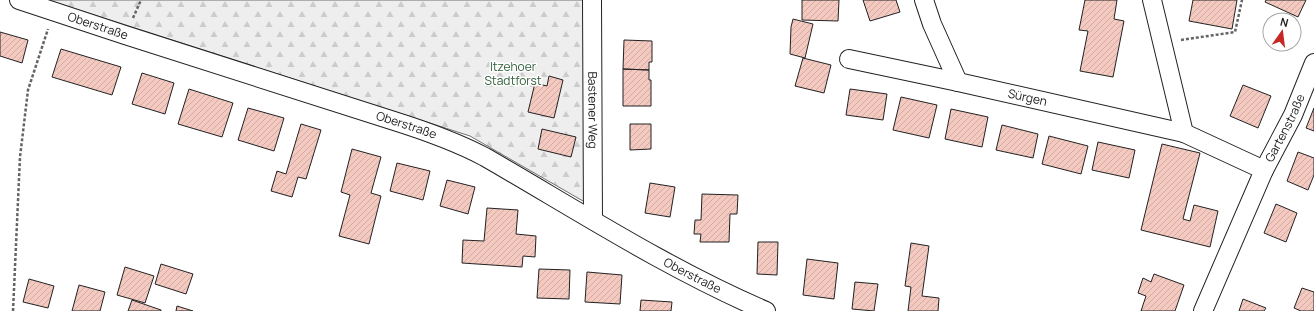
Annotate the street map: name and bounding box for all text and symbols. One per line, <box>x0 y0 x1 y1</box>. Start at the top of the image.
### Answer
street label: Oberstraße <box>65 8 131 43</box>
north arrow <box>1262 12 1302 52</box>
text: N <box>1279 14 1290 30</box>
park label: Itzehoer Stadtforst <box>484 58 542 89</box>
street label: Bastener Weg <box>584 71 602 149</box>
street label: Sürgen <box>1006 85 1049 110</box>
street label: Gartenstraße <box>1261 91 1309 165</box>
street label: Oberstraße <box>374 107 439 143</box>
street label: Oberstraße <box>661 253 724 297</box>

